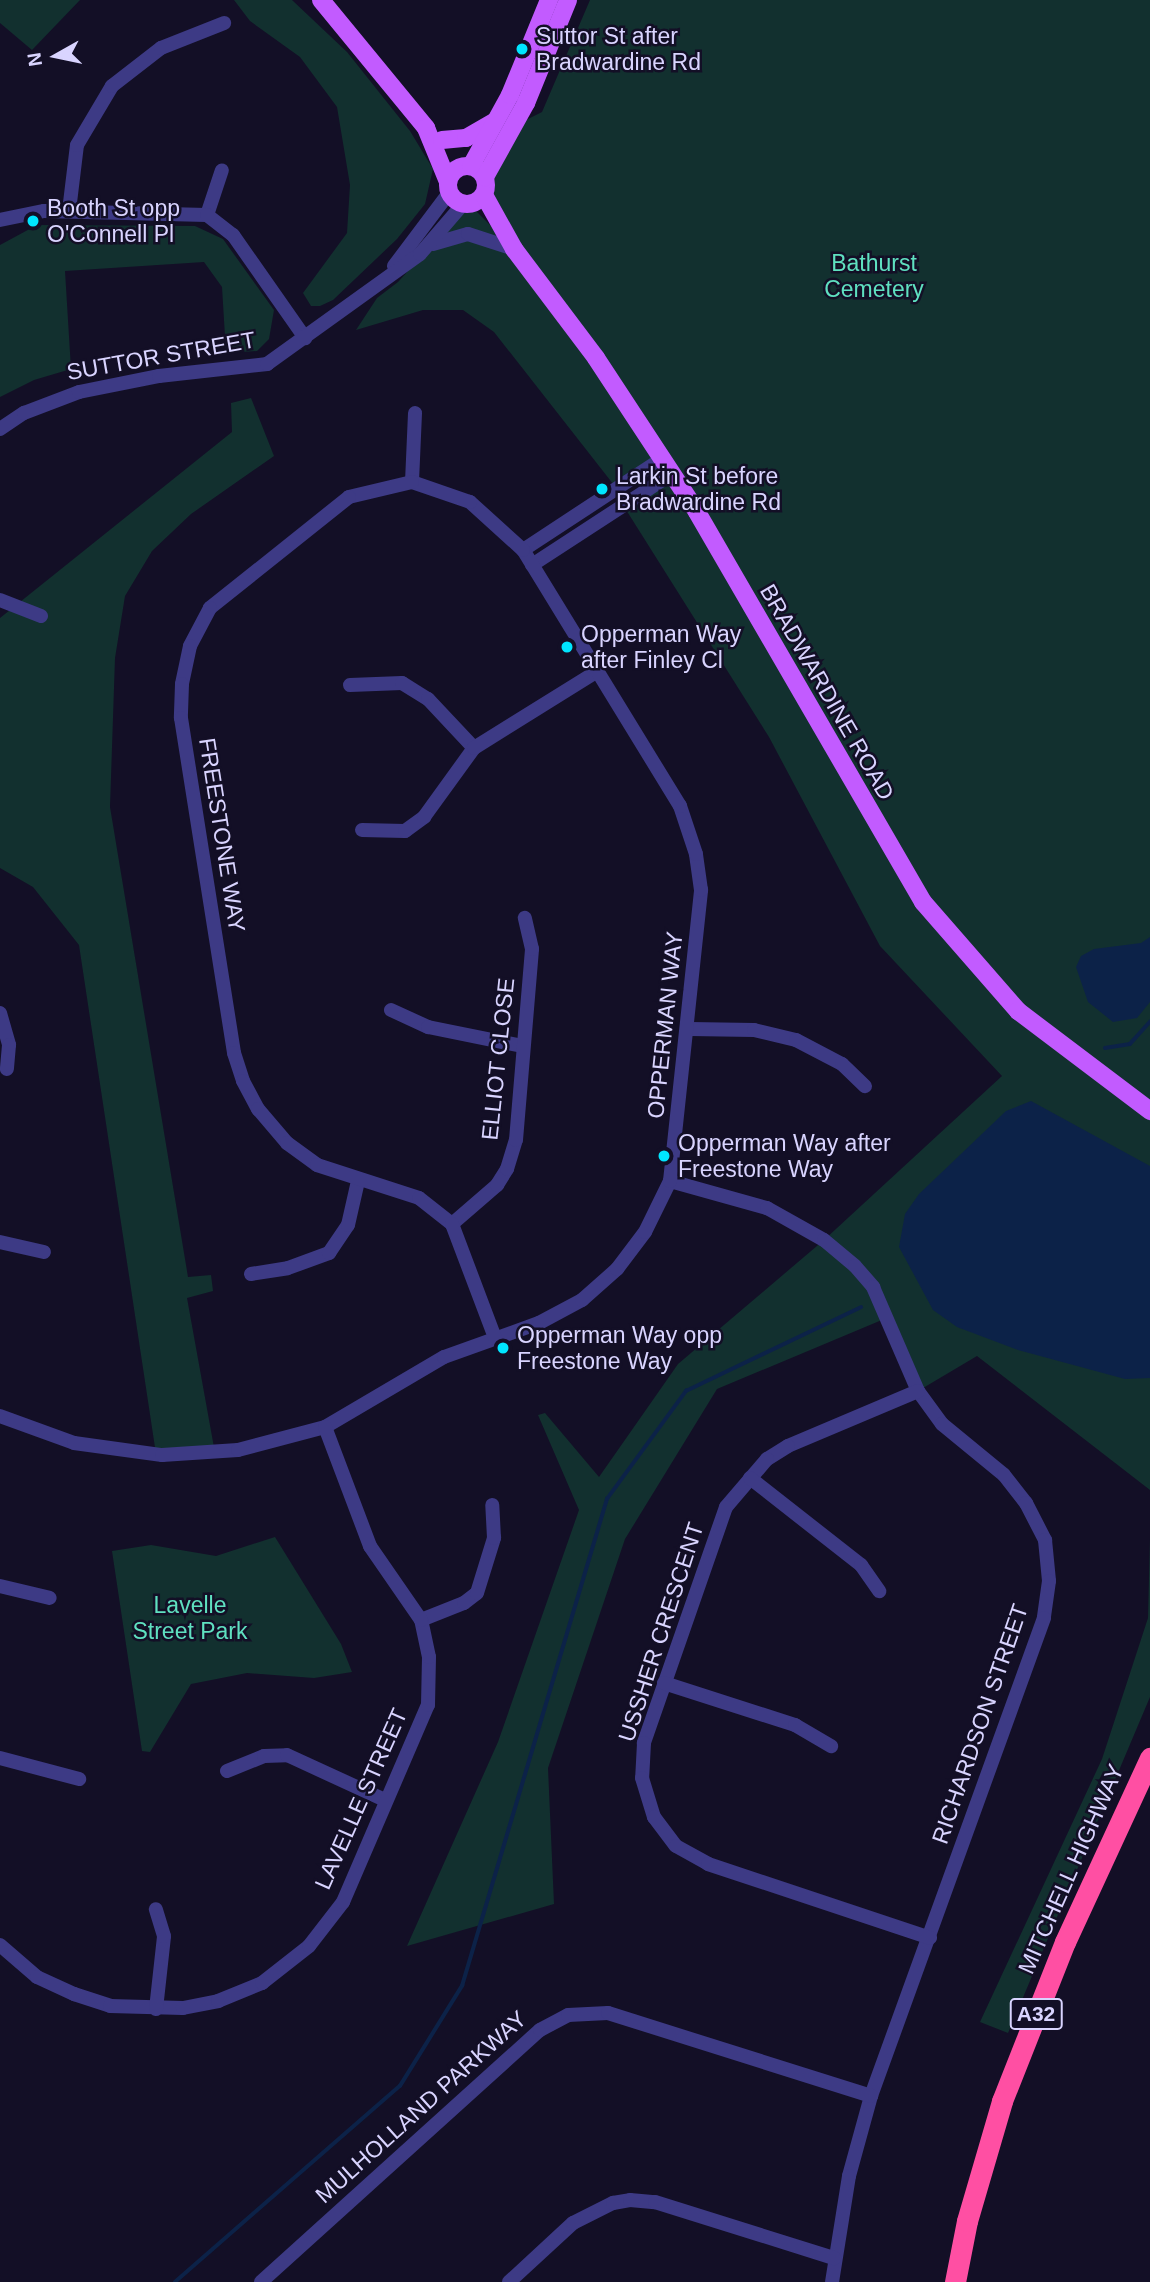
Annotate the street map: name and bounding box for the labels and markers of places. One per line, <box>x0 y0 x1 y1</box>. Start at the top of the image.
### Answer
place label: Suttor St after Bradwardine Rd <box>536 22 701 76</box>
marker: Suttor St after Bradwardine Rd <box>514 41 530 57</box>
place label: Booth St opp O'Connell Pl <box>47 194 180 248</box>
marker: Booth St opp O'Connell Pl <box>25 213 41 229</box>
place label: Larkin St before Bradwardine Rd <box>616 462 781 516</box>
marker: Larkin St before Bradwardine Rd <box>594 481 610 497</box>
place label: Opperman Way after Finley Cl <box>581 620 741 674</box>
marker: Opperman Way after Finley Cl <box>559 639 575 655</box>
place label: Opperman Way after Freestone Way <box>678 1129 891 1183</box>
marker: Opperman Way after Freestone Way <box>656 1148 672 1164</box>
place label: Opperman Way opp Freestone Way <box>517 1321 722 1375</box>
marker: Opperman Way opp Freestone Way <box>495 1340 511 1356</box>

